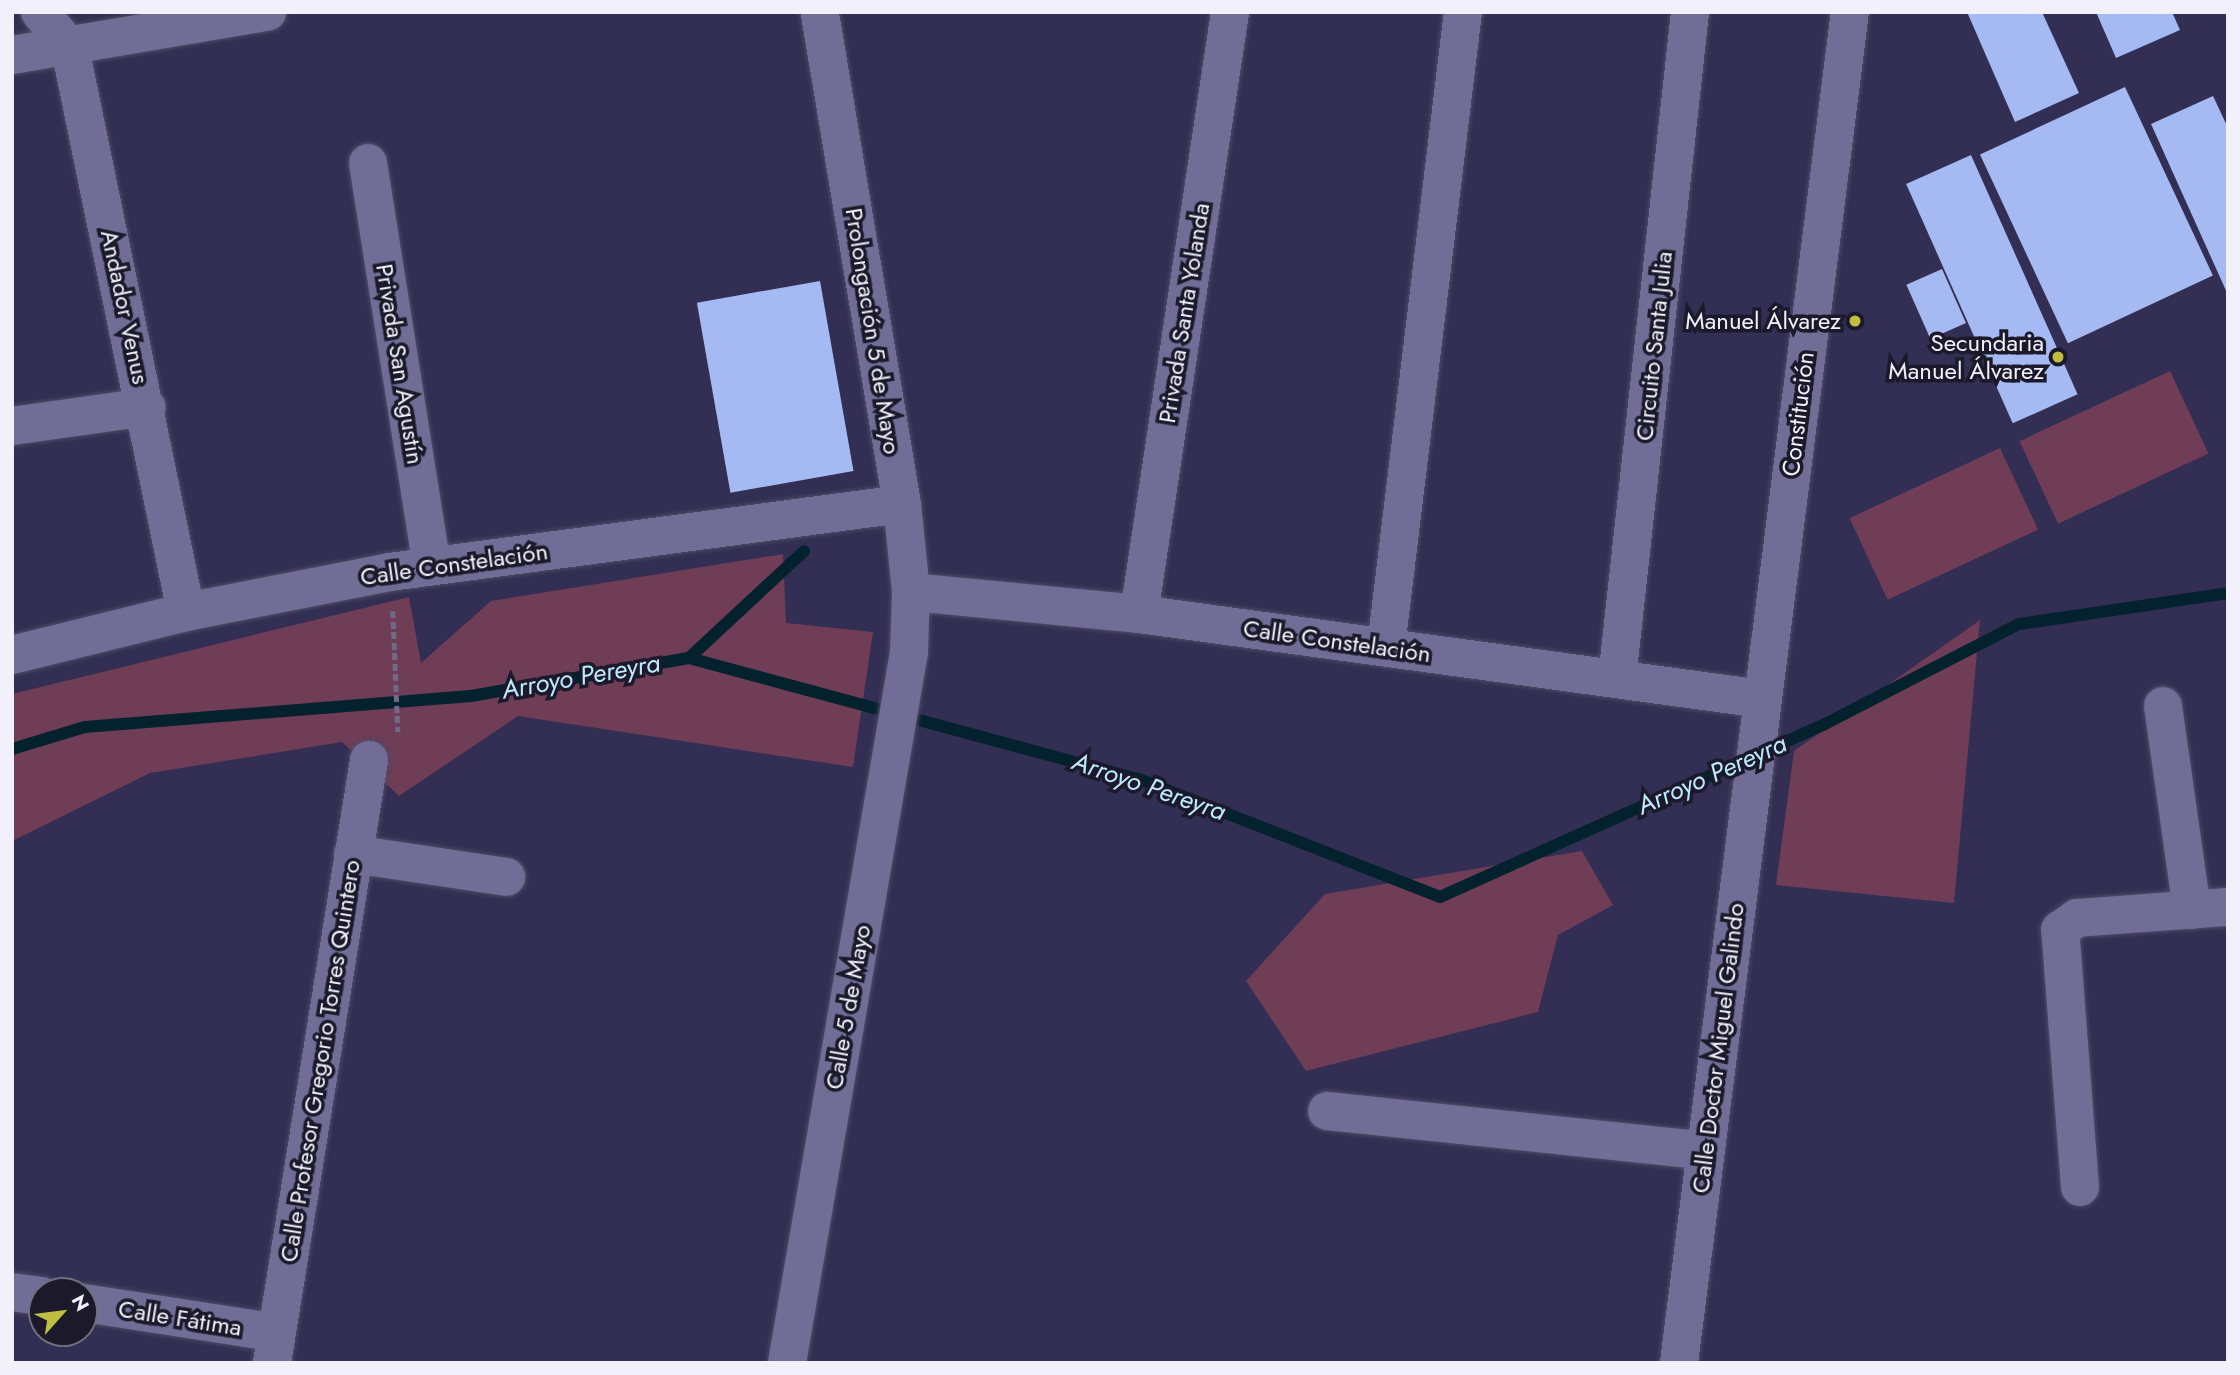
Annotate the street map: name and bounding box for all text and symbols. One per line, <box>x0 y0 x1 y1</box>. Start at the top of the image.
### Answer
street label: Privada Santa Yolanda <box>1152 201 1216 425</box>
street label: Prolongación 5 de Mayo <box>839 206 907 456</box>
street label: Andador Venus <box>95 227 155 387</box>
street label: Circuito Santa Julia <box>1630 250 1678 442</box>
street label: Privada San Agustín <box>370 262 430 466</box>
place label: Manuel Álvarez <box>1685 307 1841 335</box>
marker: Manuel Álvarez <box>1847 313 1863 329</box>
place label: Secundaria Manuel Álvarez <box>1888 329 2044 385</box>
marker: Secundaria Manuel Álvarez <box>2050 349 2066 365</box>
street label: Constitución <box>1776 350 1820 478</box>
street label: Calle Constelación <box>358 537 550 591</box>
street label: Calle Constelación <box>1241 614 1433 668</box>
water label: Arroyo Pereyra <box>499 648 663 706</box>
water label: Arroyo Pereyra <box>1632 728 1792 822</box>
water label: Arroyo Pereyra <box>1068 746 1230 828</box>
street label: Calle Profesor Gregorio Torres Quintero <box>274 858 366 1264</box>
street label: Calle Doctor Miguel Galindo <box>1686 901 1750 1195</box>
street label: Calle 5 de Mayo <box>819 922 877 1092</box>
north arrow <box>28 1277 98 1347</box>
text: N <box>65 1290 96 1316</box>
street label: Calle Fátima <box>116 1294 244 1342</box>

